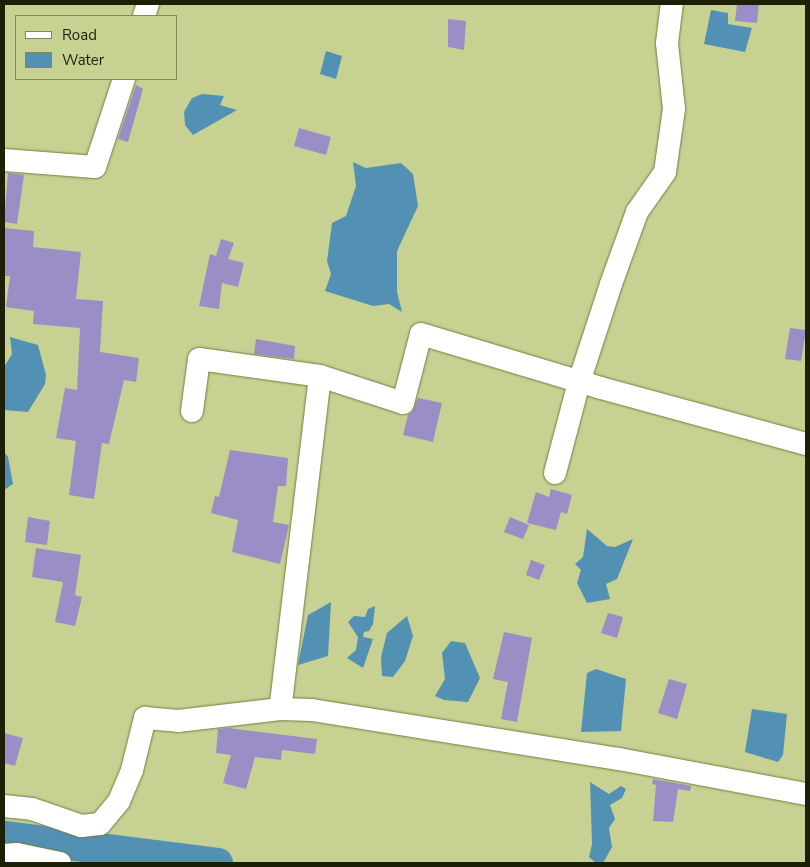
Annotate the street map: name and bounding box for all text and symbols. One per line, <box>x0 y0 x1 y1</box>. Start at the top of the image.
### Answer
legend <box>15 15 178 80</box>
text: Road <box>62 25 97 45</box>
text: Water <box>62 50 104 70</box>

